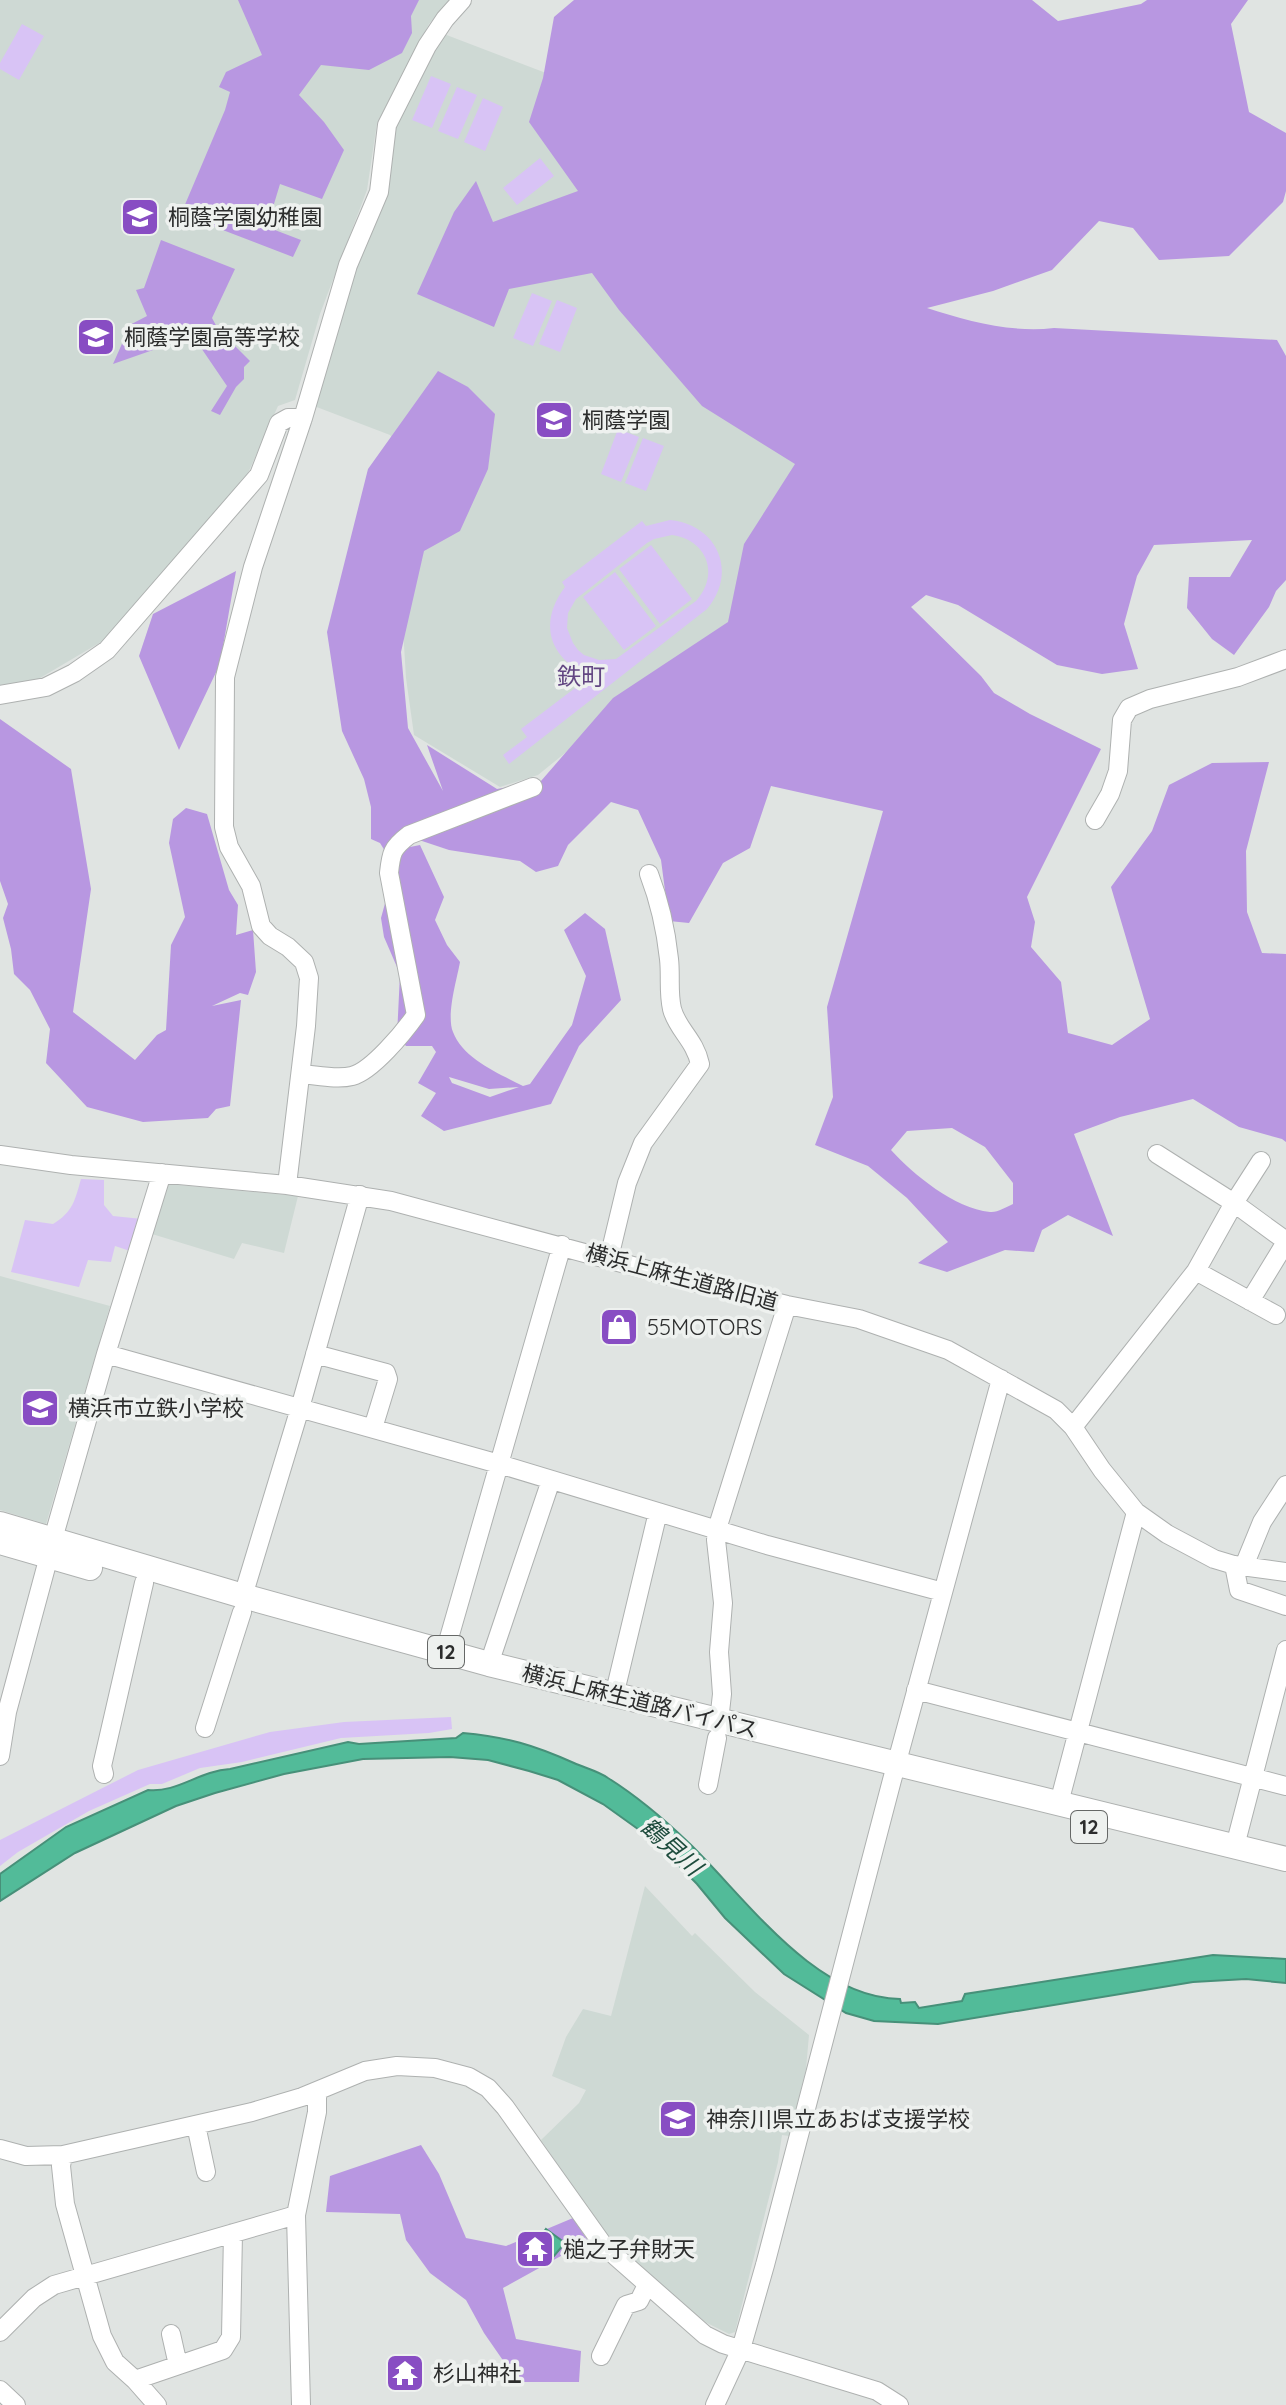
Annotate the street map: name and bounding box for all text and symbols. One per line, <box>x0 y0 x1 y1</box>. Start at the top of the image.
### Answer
school or university icon: 桐蔭学園幼稚園 <box>119 196 161 238</box>
place label: 桐蔭学園幼稚園 <box>168 203 322 231</box>
school or university icon: 桐蔭学園高等学校 <box>75 316 117 358</box>
place label: 桐蔭学園高等学校 <box>124 323 300 351</box>
school or university icon: 桐蔭学園 <box>533 399 575 441</box>
place label: 桐蔭学園 <box>582 406 670 434</box>
district label: 鉄町 <box>557 661 605 691</box>
street label: 横浜上麻生道路旧道 <box>583 1238 781 1316</box>
shop icon: 55MOTORS <box>598 1306 640 1348</box>
place label: 55MOTORS <box>647 1313 762 1341</box>
school or university icon: 横浜市立鉄小学校 <box>19 1387 61 1429</box>
place label: 横浜市立鉄小学校 <box>68 1394 244 1422</box>
road number: 12 <box>428 1636 464 1668</box>
street label: 横浜上麻生道路バイパス <box>519 1658 761 1744</box>
water label: 鶴見川 <box>635 1811 711 1884</box>
road number: 12 <box>1071 1811 1107 1843</box>
school or university icon: 神奈川県立あおば支援学校 <box>657 2098 699 2140</box>
place label: 神奈川県立あおば支援学校 <box>706 2105 970 2133</box>
temple icon: 槌之子弁財天 <box>514 2228 556 2270</box>
place label: 槌之子弁財天 <box>563 2235 695 2263</box>
temple icon: 杉山神社 <box>384 2352 426 2394</box>
place label: 杉山神社 <box>433 2359 521 2387</box>

